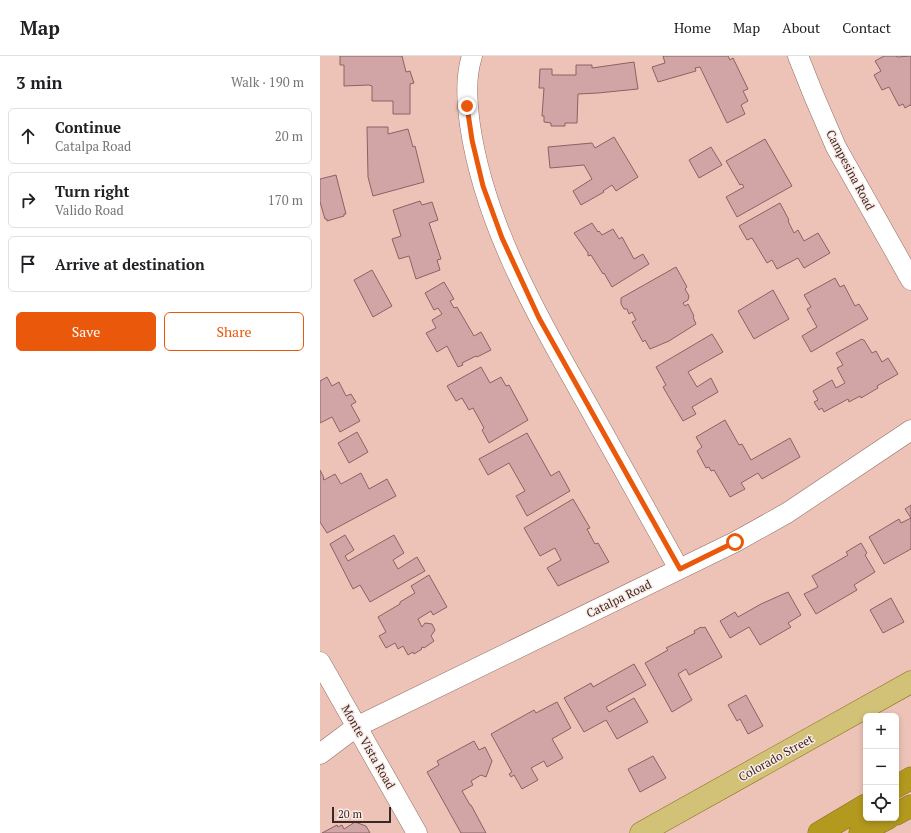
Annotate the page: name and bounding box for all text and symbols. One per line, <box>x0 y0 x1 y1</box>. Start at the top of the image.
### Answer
text: Map <box>20 15 60 40</box>
text: Home <box>674 18 711 37</box>
text: Map <box>733 18 760 37</box>
text: About <box>782 18 820 37</box>
text: Contact <box>842 18 891 37</box>
text: 3 min <box>16 71 63 94</box>
text: Walk · 190 m <box>231 73 304 91</box>
route end <box>458 97 476 115</box>
text: Continue <box>55 117 121 137</box>
icon: ahead <box>17 125 39 147</box>
text: 20 m <box>275 127 303 145</box>
street label: Campesina Road <box>823 127 878 213</box>
text: Catalpa Road <box>55 137 131 155</box>
text: Turn right <box>55 181 130 201</box>
icon: right <box>17 189 39 211</box>
text: 170 m <box>268 191 303 209</box>
text: Valido Road <box>55 201 124 219</box>
icon: arrive <box>17 253 39 275</box>
text: Arrive at destination <box>55 254 205 274</box>
button: Save <box>16 312 156 351</box>
button: Share <box>164 312 304 351</box>
route start <box>726 533 744 551</box>
street label: Catalpa Road <box>584 576 654 621</box>
street label: Monte Vista Road <box>338 702 399 792</box>
map controls <box>863 713 899 821</box>
button: + <box>863 713 899 749</box>
street label: Colorado Street <box>736 731 816 784</box>
button: − <box>863 749 899 785</box>
button: locate <box>863 785 899 821</box>
scale bar <box>332 805 391 824</box>
text: 20 m <box>338 807 362 821</box>

